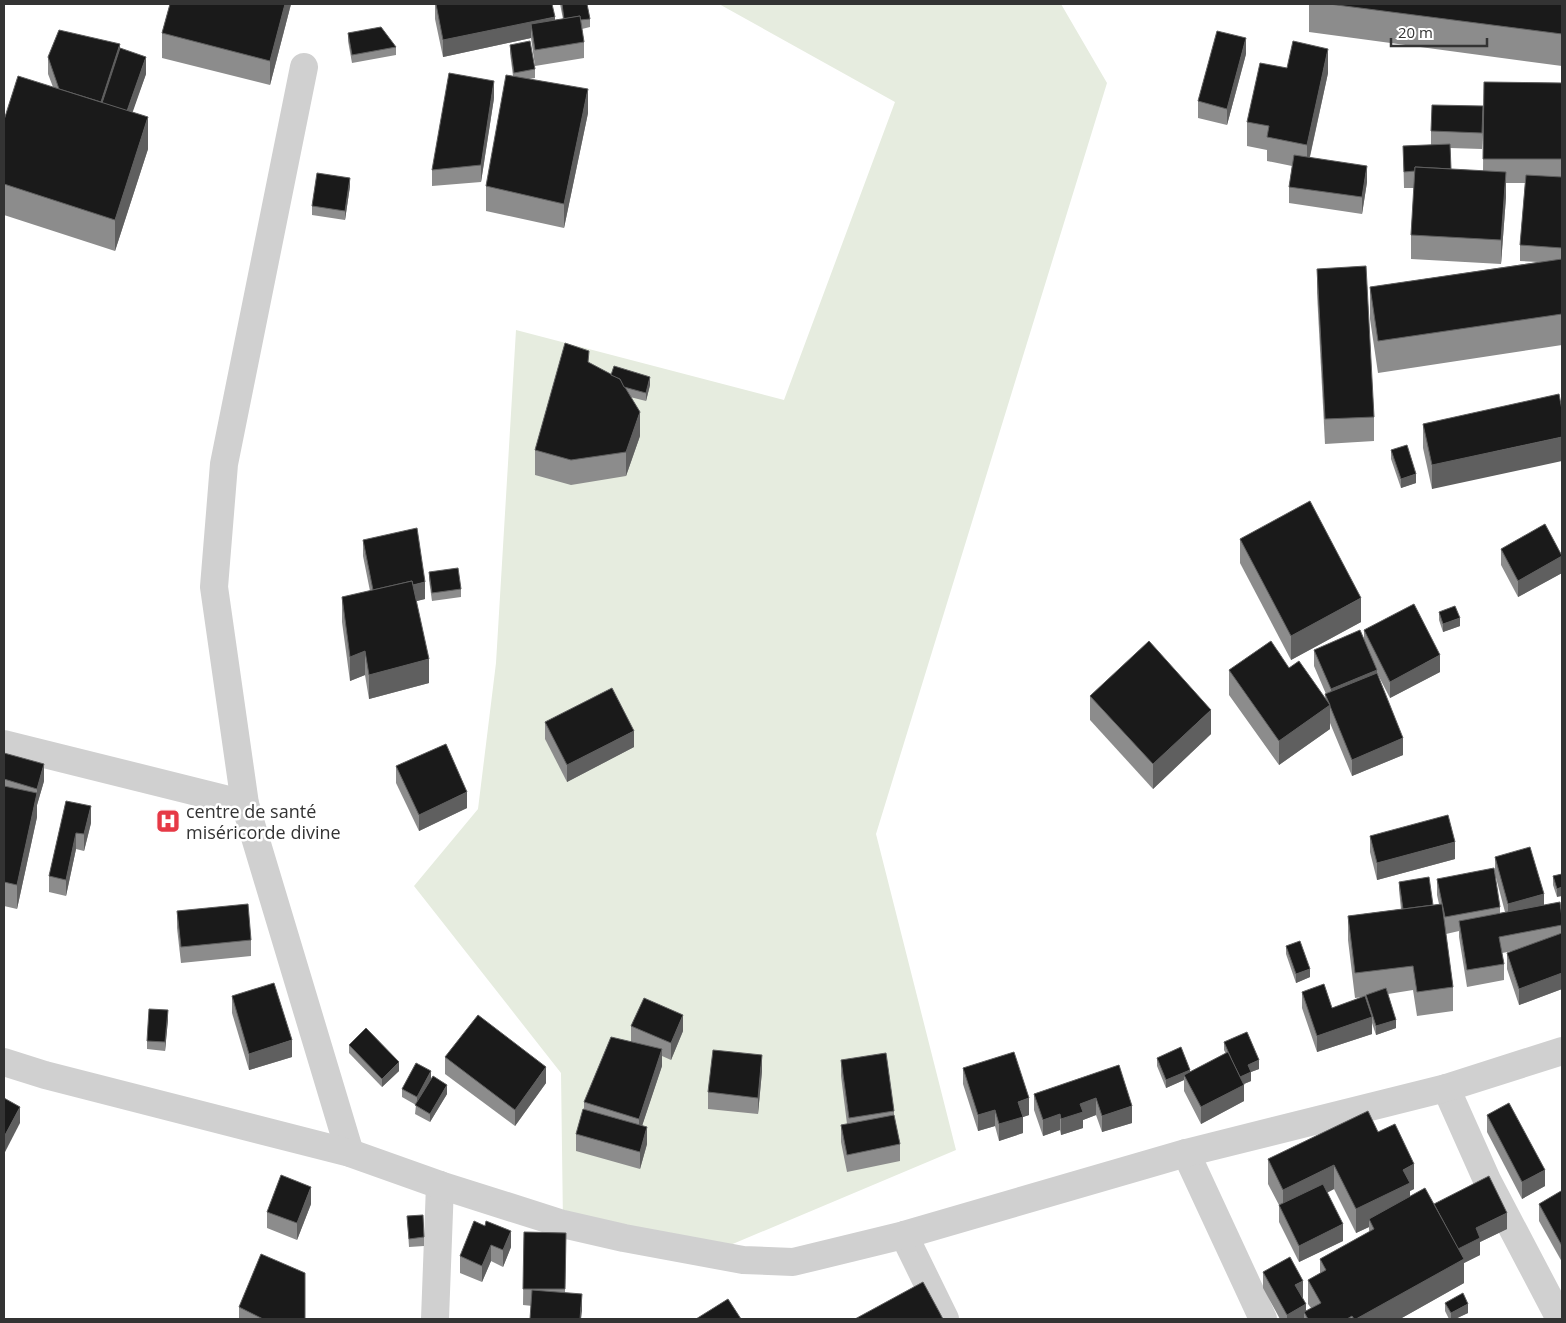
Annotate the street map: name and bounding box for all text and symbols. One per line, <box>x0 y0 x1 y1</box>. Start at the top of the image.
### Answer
scale bar <box>1391 15 1487 47</box>
text: 20 m <box>1398 22 1433 42</box>
place label: centre de santé miséricorde divine <box>186 799 341 844</box>
hospital icon: centre de santé miséricorde divine <box>155 808 181 834</box>

